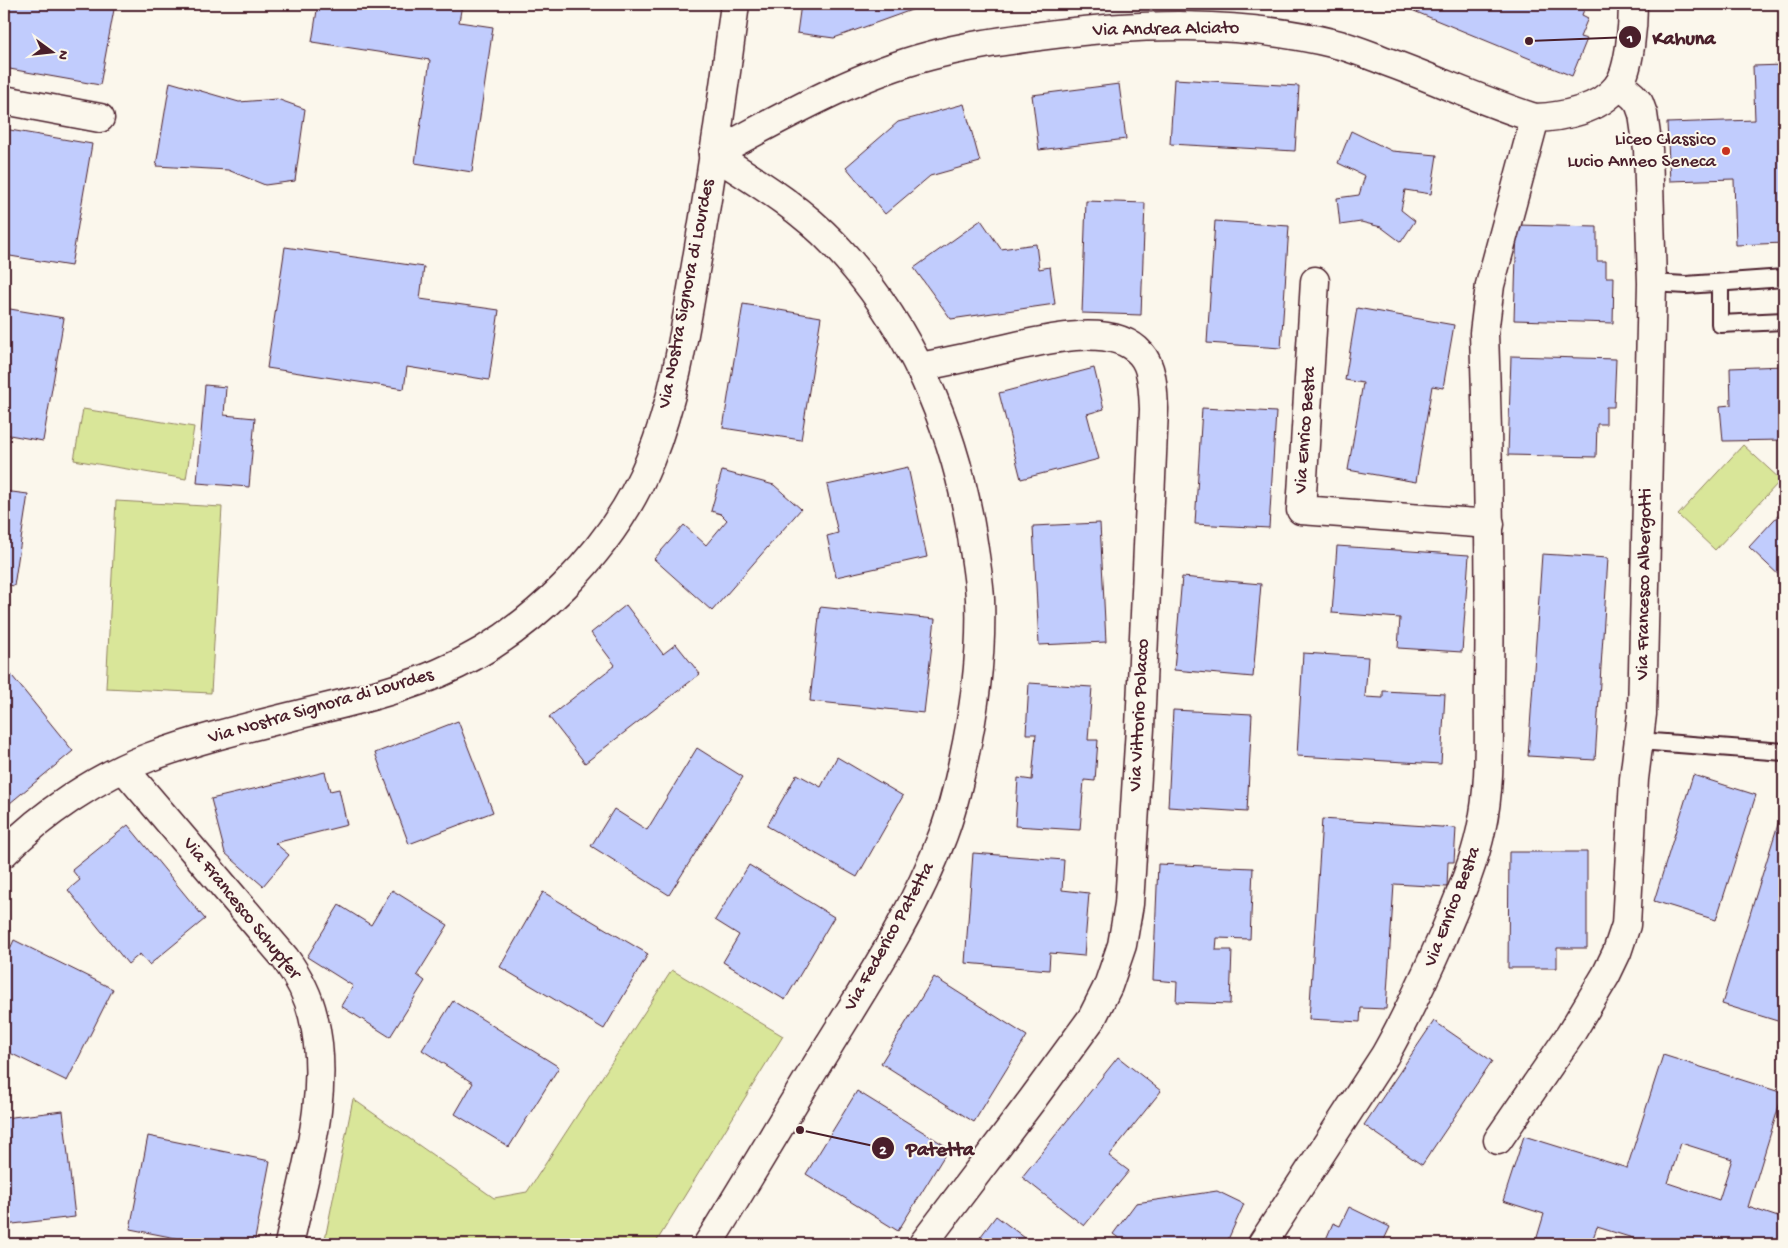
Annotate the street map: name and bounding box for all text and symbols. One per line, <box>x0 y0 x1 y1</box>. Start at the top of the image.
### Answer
street label: Via Andrea Alciato <box>1091 17 1240 43</box>
callout: Kahuna <box>1618 20 1726 55</box>
north arrow <box>28 28 78 78</box>
text: Kahuna <box>1652 29 1716 52</box>
text: 1 <box>1626 30 1633 48</box>
text: N <box>53 48 72 61</box>
place label: Liceo Classico Lucio Anneo Seneca <box>1567 129 1717 174</box>
marker: Liceo Classico Lucio Anneo Seneca <box>1720 145 1732 157</box>
street label: Via Nostra Signora di Lourdes <box>653 176 721 412</box>
street label: Via Enrico Besta <box>1290 364 1322 495</box>
street label: Via Francesco Albergotti <box>1632 488 1658 681</box>
street label: Via Vittorio Polacco <box>1124 638 1155 793</box>
street label: Via Nostra Signora di Lourdes <box>205 664 437 750</box>
street label: Via Francesco Schupfer <box>176 833 307 986</box>
street label: Via Enrico Besta <box>1419 842 1487 971</box>
street label: Via Federico Patetta <box>839 857 941 1016</box>
callout: Patetta <box>871 1131 984 1166</box>
text: Patetta <box>905 1140 975 1163</box>
text: 2 <box>879 1142 887 1160</box>

